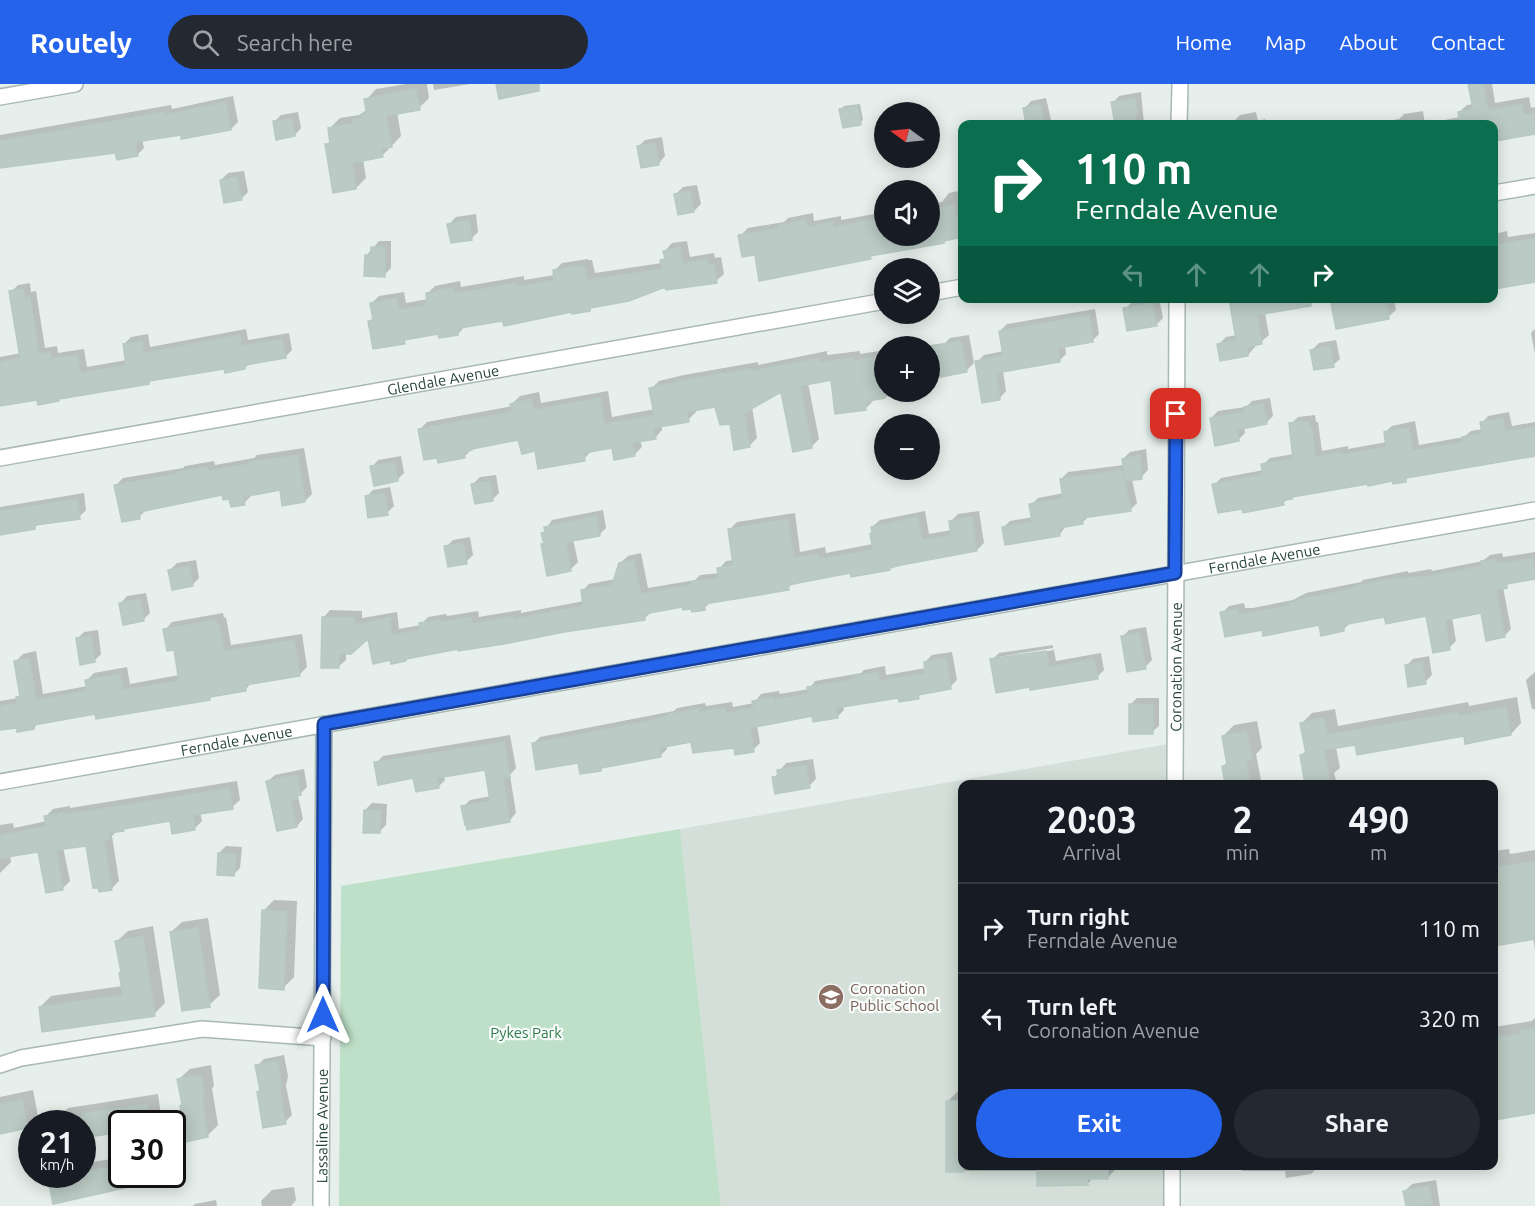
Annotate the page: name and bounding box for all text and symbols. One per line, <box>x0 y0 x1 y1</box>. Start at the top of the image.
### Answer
search box <box>168 15 588 69</box>
icon: search <box>189 26 222 59</box>
text: Routely <box>30 27 132 58</box>
text: Search here <box>237 30 353 55</box>
text: Home <box>1175 30 1232 54</box>
text: Map <box>1265 30 1306 54</box>
text: About <box>1339 30 1398 54</box>
text: Contact <box>1431 30 1505 54</box>
north arrow <box>874 102 940 168</box>
map controls <box>874 102 940 480</box>
icon: right <box>976 144 1054 222</box>
text: 110 m <box>1075 145 1192 192</box>
button: sound <box>874 180 940 246</box>
text: Ferndale Avenue <box>1075 194 1279 224</box>
button: layers <box>874 258 940 324</box>
icon: left <box>1117 258 1150 291</box>
icon: ahead <box>1180 258 1213 291</box>
icon: ahead <box>1243 258 1276 291</box>
icon: right <box>1306 258 1339 291</box>
button: + <box>874 336 940 402</box>
street label: Glendale Avenue <box>386 361 500 398</box>
pin <box>1150 388 1201 439</box>
icon: arrive <box>1159 397 1192 430</box>
button: − <box>874 414 940 480</box>
street label: Ferndale Avenue <box>1207 540 1322 576</box>
street label: Coronation Avenue <box>1167 602 1184 732</box>
street label: Ferndale Avenue <box>179 722 294 758</box>
text: 20:03 <box>1047 799 1137 840</box>
text: 2 <box>1232 799 1253 840</box>
text: 490 <box>1348 799 1409 840</box>
text: Arrival <box>1063 841 1121 864</box>
text: min <box>1226 841 1259 864</box>
text: m <box>1370 841 1387 864</box>
text: Turn right <box>1027 904 1129 929</box>
icon: right <box>976 912 1009 945</box>
text: 110 m <box>1419 916 1480 941</box>
text: Ferndale Avenue <box>1027 929 1178 952</box>
place label: Coronation Public School <box>850 980 939 1014</box>
school or university icon: Coronation Public School <box>816 982 846 1012</box>
position arrow <box>291 983 355 1047</box>
text: Turn left <box>1027 994 1117 1019</box>
icon: left <box>976 1002 1009 1035</box>
text: 320 m <box>1419 1006 1480 1031</box>
text: Coronation Avenue <box>1027 1019 1200 1042</box>
park label: Pykes Park <box>490 1024 562 1041</box>
street label: Lassaline Avenue <box>313 1069 330 1183</box>
button: Exit <box>976 1089 1222 1158</box>
button: Share <box>1234 1089 1480 1158</box>
speed limit sign: 30 <box>108 1110 186 1188</box>
text: 21 <box>40 1125 74 1159</box>
text: km/h <box>40 1156 74 1173</box>

